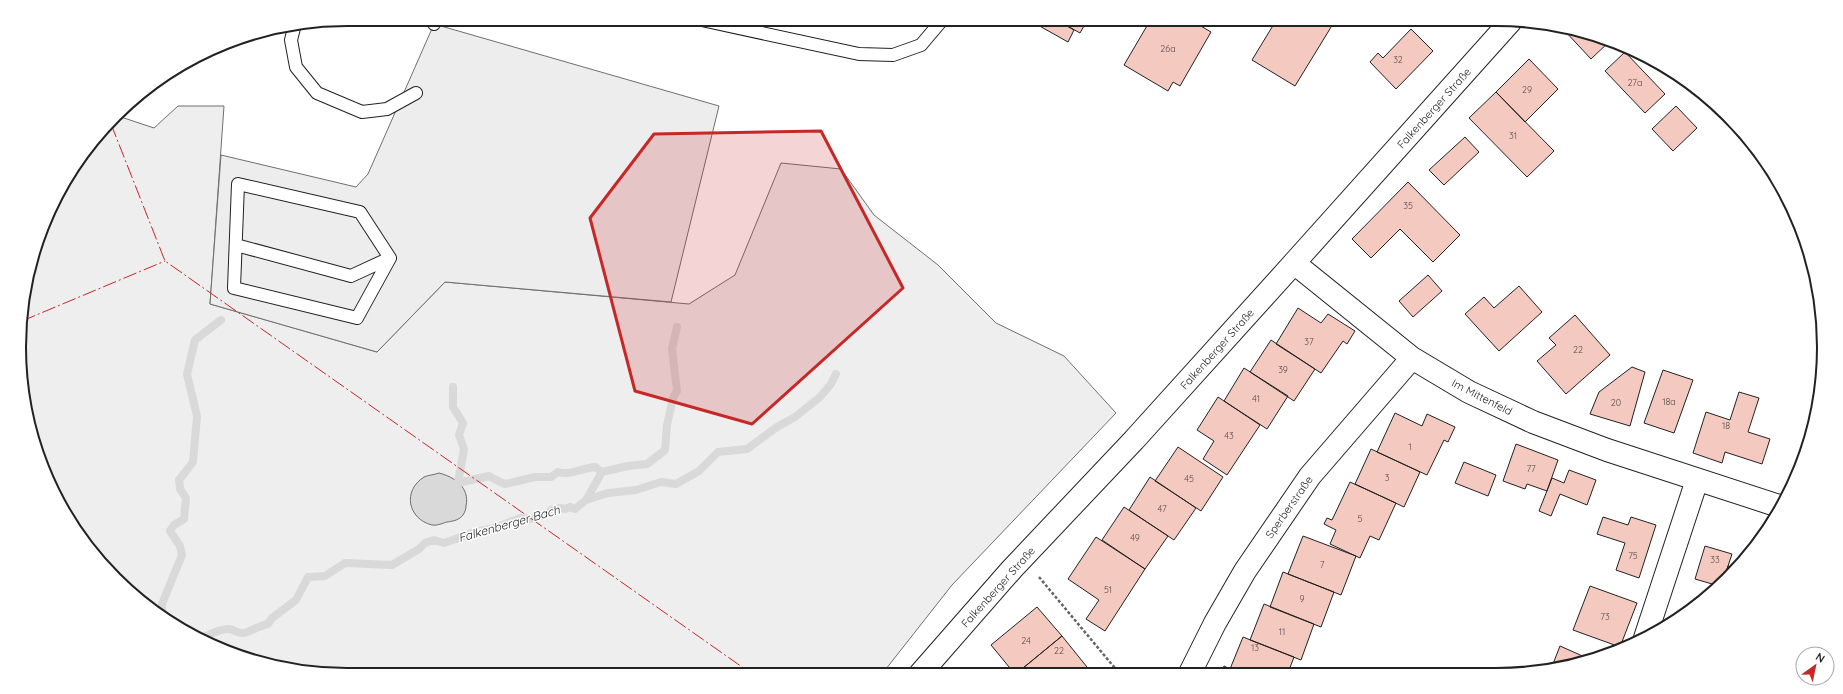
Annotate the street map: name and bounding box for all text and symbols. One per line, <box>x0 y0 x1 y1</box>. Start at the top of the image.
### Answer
house number: 26a <box>1160 43 1176 54</box>
house number: 32 <box>1393 54 1403 65</box>
street label: Falkenberger Straße <box>1394 65 1474 151</box>
house number: 27a <box>1628 77 1642 88</box>
house number: 29 <box>1522 84 1532 95</box>
house number: 31 <box>1509 130 1517 141</box>
house number: 35 <box>1403 200 1413 211</box>
street label: Falkenberger Straße <box>1177 306 1257 392</box>
house number: 37 <box>1304 336 1314 347</box>
house number: 22 <box>1573 344 1583 355</box>
house number: 39 <box>1278 364 1288 375</box>
street label: Im Mittenfeld <box>1449 376 1515 418</box>
house number: 41 <box>1252 393 1260 404</box>
house number: 18a <box>1662 396 1676 407</box>
house number: 20 <box>1611 397 1621 408</box>
house number: 18 <box>1722 420 1730 431</box>
house number: 43 <box>1224 430 1234 441</box>
house number: 1 <box>1408 441 1412 452</box>
house number: 77 <box>1526 463 1536 474</box>
house number: 3 <box>1385 472 1390 483</box>
house number: 45 <box>1184 473 1194 484</box>
street label: Sperberstraße <box>1262 473 1316 541</box>
water label: Falkenberger Bach <box>456 502 562 545</box>
house number: 47 <box>1157 503 1167 514</box>
house number: 5 <box>1358 513 1363 524</box>
house number: 49 <box>1130 532 1140 543</box>
street label: Falkenberger Straße <box>958 544 1038 630</box>
house number: 75 <box>1628 550 1638 561</box>
house number: 33 <box>1710 554 1720 565</box>
house number: 7 <box>1320 559 1325 570</box>
house number: 51 <box>1104 584 1112 595</box>
house number: 9 <box>1299 593 1305 604</box>
house number: 73 <box>1600 611 1610 622</box>
house number: 11 <box>1279 626 1285 637</box>
house number: 24 <box>1021 635 1031 646</box>
house number: 13 <box>1251 642 1259 653</box>
house number: 22 <box>1054 645 1064 656</box>
north arrow <box>1795 646 1835 686</box>
text: N <box>1813 650 1828 666</box>

